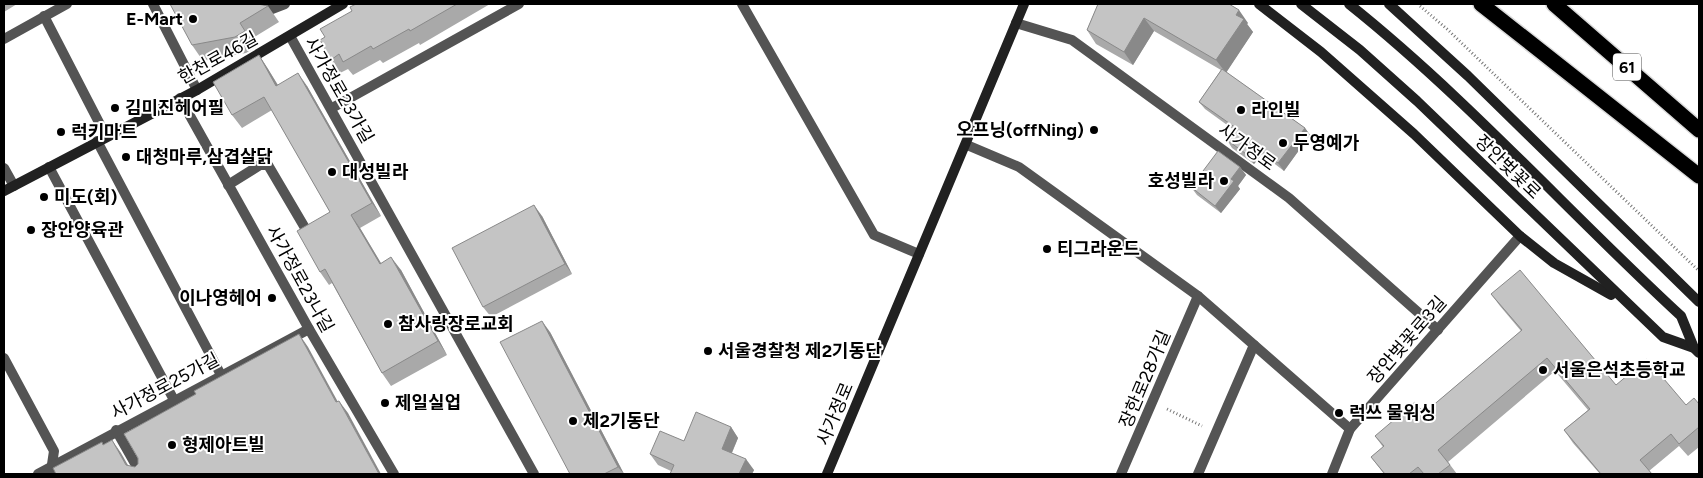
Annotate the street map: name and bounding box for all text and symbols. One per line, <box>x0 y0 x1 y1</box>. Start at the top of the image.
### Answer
place label: E-Mart <box>126 8 183 30</box>
marker: E-Mart <box>187 13 199 25</box>
street label: 한천로46길 <box>174 27 262 89</box>
street label: 사가정로23가길 <box>300 33 378 147</box>
road number: 61 <box>1613 54 1641 80</box>
place label: 김미진헤어필 <box>125 97 224 119</box>
place label: 라인빌 <box>1251 99 1301 121</box>
marker: 김미진헤어필 <box>109 102 121 114</box>
marker: 라인빌 <box>1235 104 1247 116</box>
place label: 오프닝(offNing) <box>956 119 1084 141</box>
street label: 사가정로 <box>1214 119 1280 175</box>
place label: 럭키마트 <box>71 121 137 143</box>
marker: 오프닝(offNing) <box>1088 124 1100 136</box>
marker: 럭키마트 <box>55 126 67 138</box>
street label: 장안벚꽃로 <box>1471 130 1545 204</box>
place label: 두영예가 <box>1293 132 1360 154</box>
marker: 두영예가 <box>1277 137 1289 149</box>
place label: 대청마루,삼겹살닭 <box>136 146 273 168</box>
marker: 대청마루,삼겹살닭 <box>120 151 132 163</box>
place label: 대성빌라 <box>342 161 409 183</box>
marker: 대성빌라 <box>326 166 338 178</box>
place label: 호성빌라 <box>1148 170 1214 192</box>
marker: 호성빌라 <box>1218 175 1230 187</box>
place label: 미도(회) <box>54 186 118 208</box>
marker: 미도(회) <box>38 191 50 203</box>
place label: 장안양육관 <box>41 219 124 241</box>
street label: 사가정로23나길 <box>261 222 339 336</box>
marker: 장안양육관 <box>25 224 37 236</box>
place label: 티그라운드 <box>1057 238 1140 260</box>
marker: 티그라운드 <box>1041 243 1053 255</box>
place label: 이나영헤어 <box>179 287 262 309</box>
marker: 이나영헤어 <box>266 292 278 304</box>
street label: 장안벚꽃로3길 <box>1363 292 1451 388</box>
place label: 참사랑장로교회 <box>398 313 514 335</box>
marker: 참사랑장로교회 <box>382 318 394 330</box>
street label: 장한로28가길 <box>1115 327 1175 431</box>
place label: 서울경찰청 제2기동단 <box>718 340 882 362</box>
marker: 서울경찰청 제2기동단 <box>702 345 714 357</box>
street label: 사가정로25가길 <box>107 348 223 424</box>
place label: 서울은석초등학교 <box>1553 359 1685 381</box>
marker: 서울은석초등학교 <box>1537 364 1549 376</box>
street label: 사가정로 <box>812 379 858 449</box>
place label: 제일실업 <box>395 392 461 414</box>
marker: 제일실업 <box>379 397 391 409</box>
place label: 럭쓰 물워싱 <box>1349 402 1436 424</box>
marker: 럭쓰 물워싱 <box>1333 407 1345 419</box>
place label: 제2기동단 <box>583 410 660 432</box>
marker: 제2기동단 <box>567 415 579 427</box>
place label: 형제아트빌 <box>182 434 265 456</box>
marker: 형제아트빌 <box>166 439 178 451</box>

